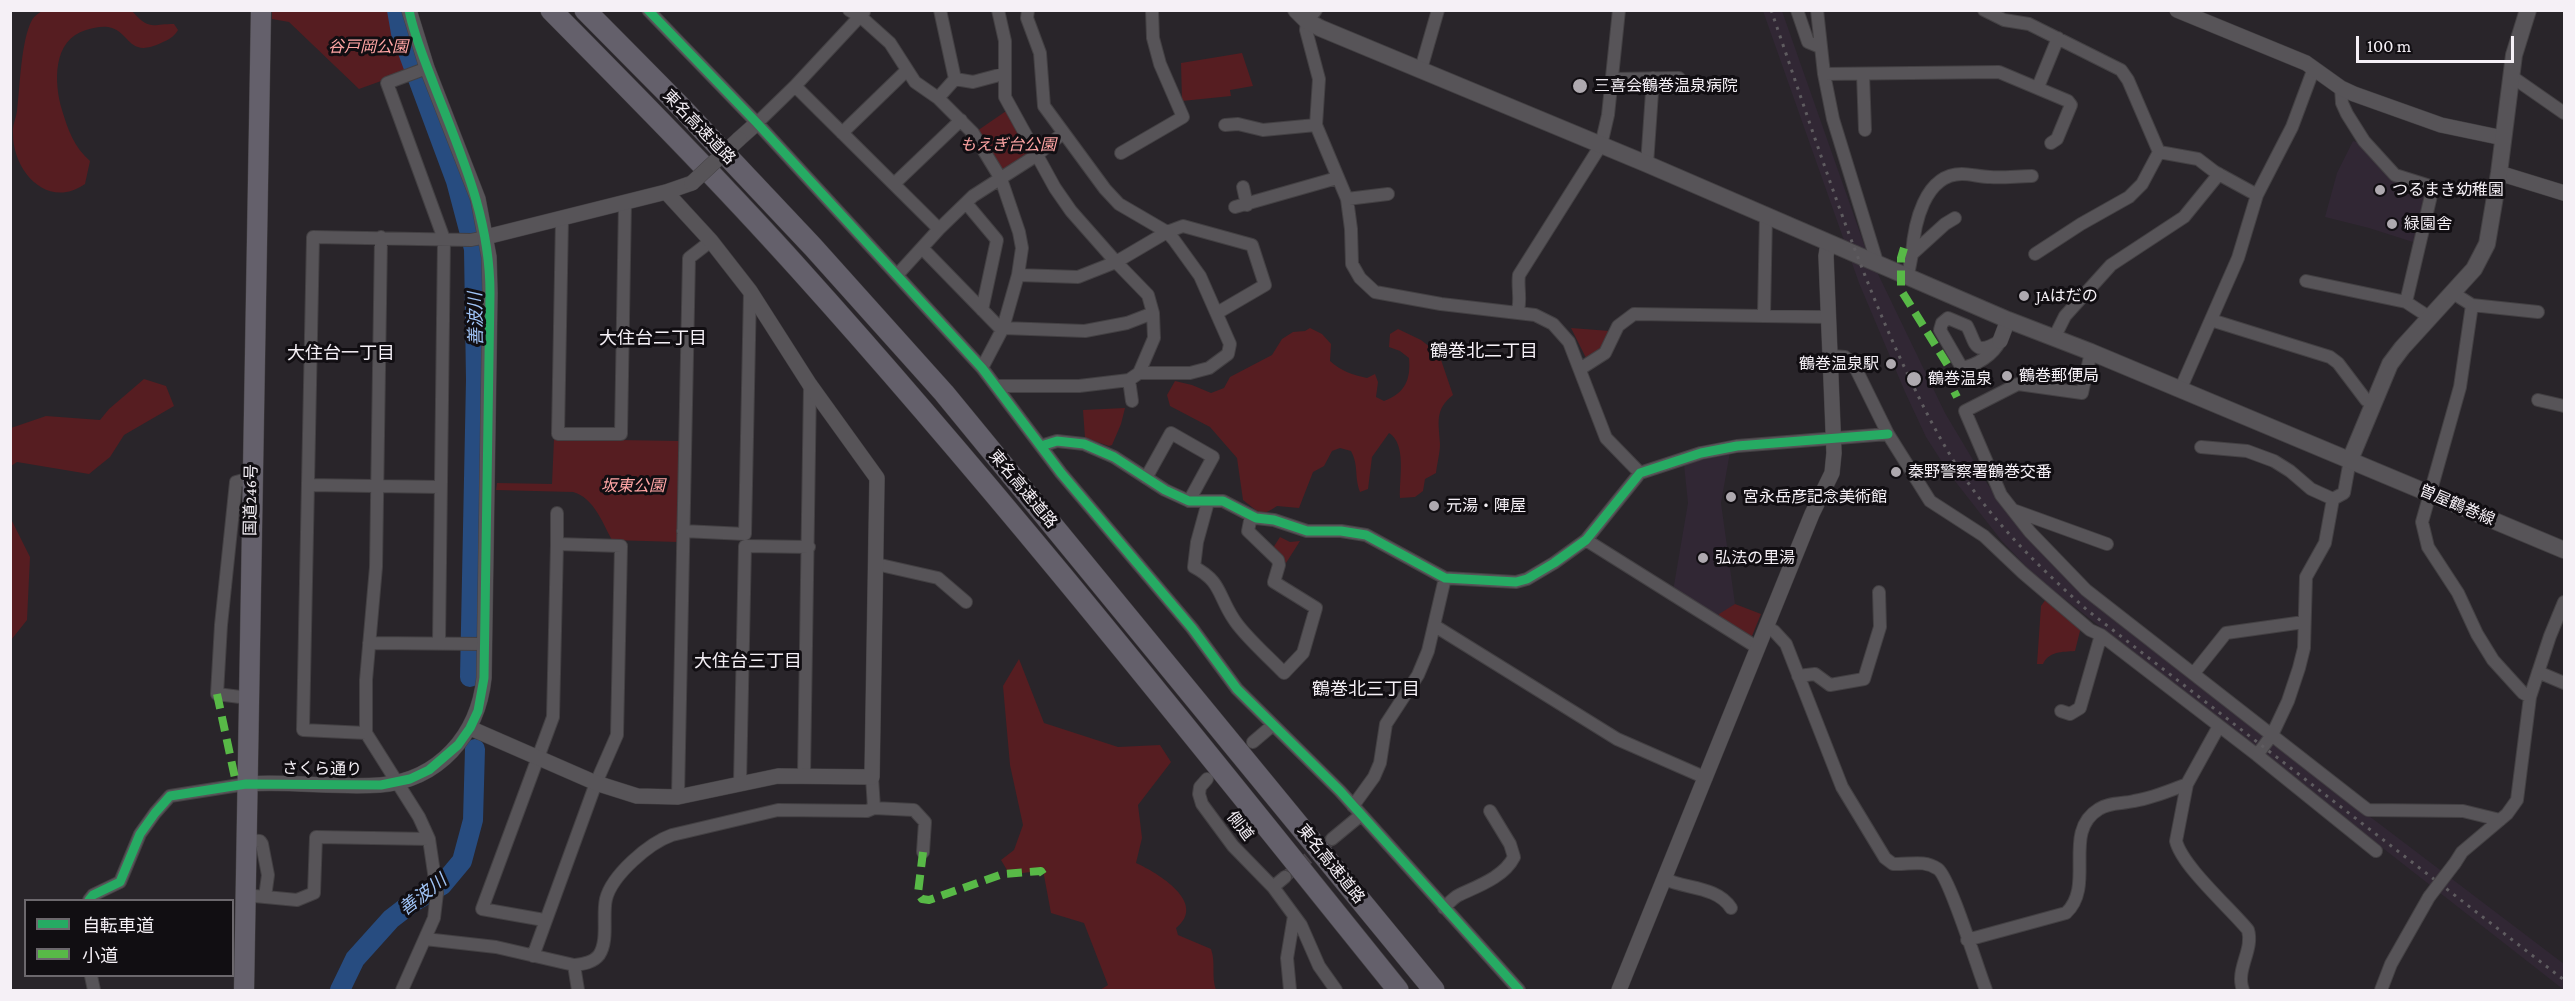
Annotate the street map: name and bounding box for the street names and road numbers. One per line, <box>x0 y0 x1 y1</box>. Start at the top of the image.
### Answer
street label: 東名高速道路 <box>659 86 739 168</box>
street label: 東名高速道路 <box>985 446 1061 532</box>
street label: 国道246号 <box>241 464 261 536</box>
street label: 曽屋鶴巻線 <box>2416 481 2498 529</box>
street label: さくら通り <box>282 759 362 779</box>
street label: 側道 <box>1223 807 1257 845</box>
street label: 東名高速道路 <box>1293 821 1369 907</box>

